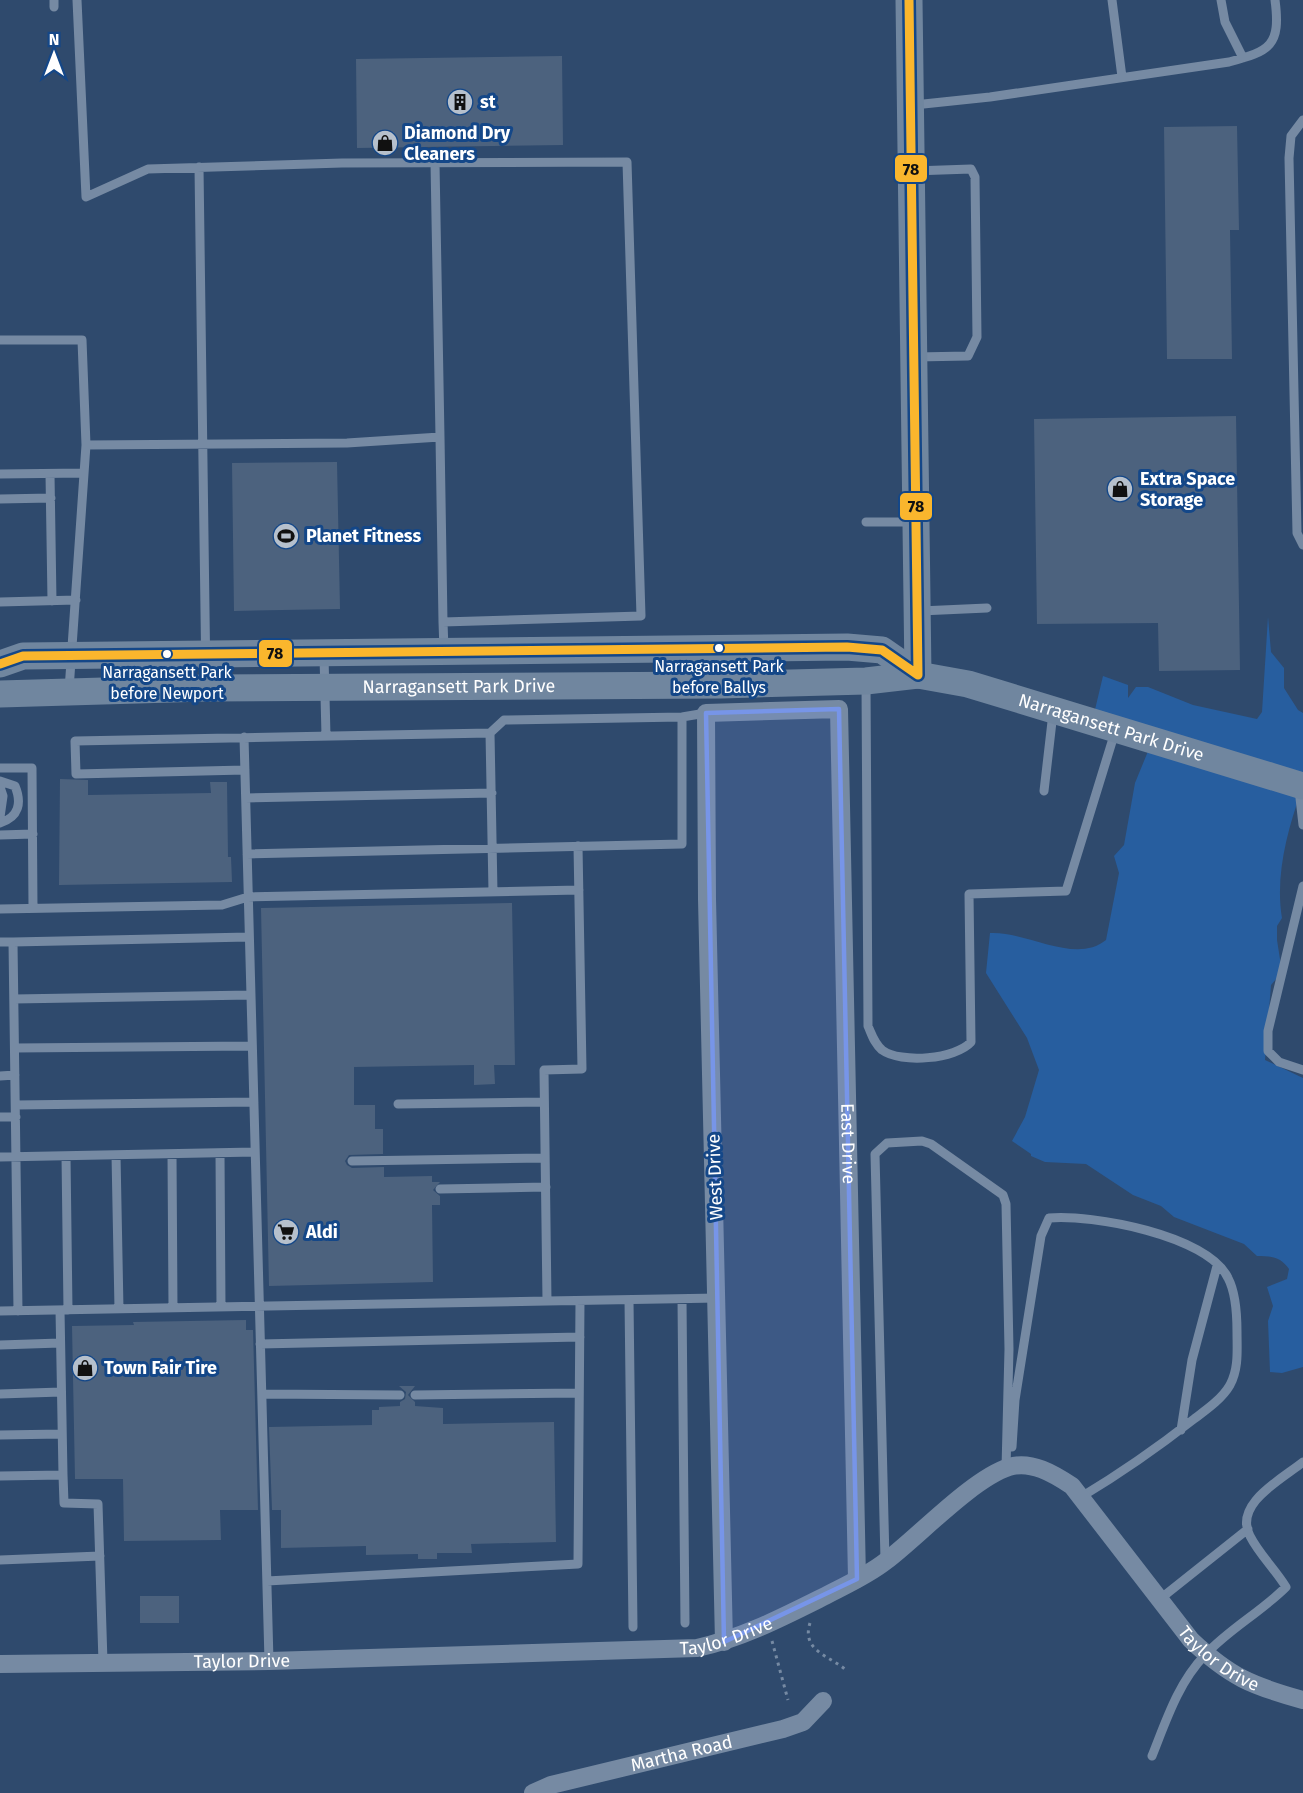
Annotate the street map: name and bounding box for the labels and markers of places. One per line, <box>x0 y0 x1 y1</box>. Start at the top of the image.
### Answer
building icon: st <box>445 87 475 117</box>
place label: st <box>480 91 497 113</box>
place label: Diamond Dry Cleaners <box>404 122 511 165</box>
shop icon: Diamond Dry Cleaners <box>370 128 400 158</box>
place label: Extra Space Storage <box>1140 468 1235 511</box>
shop icon: Extra Space Storage <box>1105 474 1135 504</box>
sports icon: Planet Fitness <box>271 521 301 551</box>
place label: Planet Fitness <box>306 525 421 547</box>
marker: Narragansett Park before Ballys <box>713 642 725 654</box>
marker: Narragansett Park before Newport <box>161 648 173 660</box>
place label: Narragansett Park before Ballys <box>654 657 785 697</box>
place label: Narragansett Park before Newport <box>102 663 233 703</box>
supermarket icon: Aldi <box>271 1217 301 1247</box>
place label: Aldi <box>305 1221 338 1243</box>
shop icon: Town Fair Tire <box>70 1353 100 1383</box>
place label: Town Fair Tire <box>104 1357 217 1379</box>

